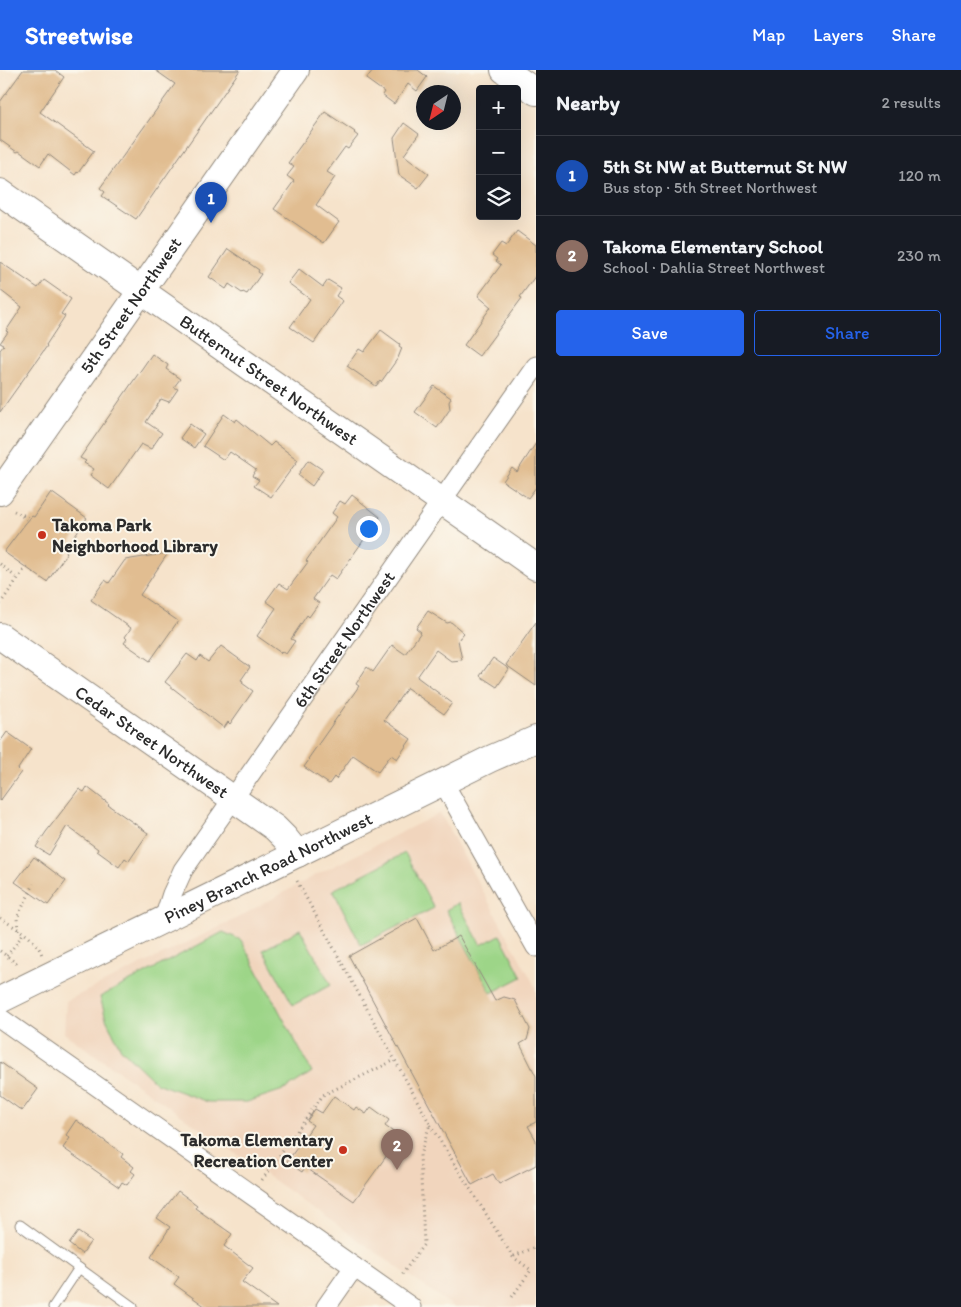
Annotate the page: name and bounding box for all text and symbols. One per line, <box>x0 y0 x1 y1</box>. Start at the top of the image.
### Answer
text: Streetwise <box>25 21 133 50</box>
text: Map <box>752 24 785 46</box>
text: Layers <box>813 24 863 46</box>
text: Share <box>891 24 936 46</box>
north arrow <box>416 85 461 130</box>
map controls <box>476 85 521 220</box>
button: + <box>476 85 521 130</box>
text: Nearby <box>556 90 620 115</box>
text: 2 results <box>881 93 941 112</box>
button: − <box>476 130 521 175</box>
text: 5th St NW at Butternut St NW <box>603 155 847 178</box>
text: 1 <box>568 166 576 185</box>
text: 120 m <box>898 166 941 185</box>
button: layers <box>476 175 521 220</box>
text: Bus stop · 5th Street Northwest <box>603 178 817 197</box>
pin: 1 <box>195 182 227 223</box>
street label: 5th Street Northwest <box>76 233 186 378</box>
text: Takoma Elementary School <box>603 235 823 258</box>
text: 2 <box>568 246 576 265</box>
text: 230 m <box>897 246 941 265</box>
text: School · Dahlia Street Northwest <box>603 258 825 277</box>
street label: Butternut Street Northwest <box>175 310 362 450</box>
button: Save <box>556 310 744 356</box>
button: Share <box>754 310 941 356</box>
place label: Takoma Park Neighborhood Library <box>51 514 218 557</box>
your location <box>356 516 382 542</box>
marker: Takoma Park Neighborhood Library <box>36 529 48 541</box>
street label: 6th Street Northwest <box>289 567 400 712</box>
street label: Cedar Street Northwest <box>71 681 233 803</box>
street label: Piney Branch Road Northwest <box>161 807 376 928</box>
place label: Takoma Elementary Recreation Center <box>179 1129 334 1172</box>
pin: 2 <box>381 1129 413 1170</box>
marker: Takoma Elementary Recreation Center <box>337 1144 349 1156</box>

